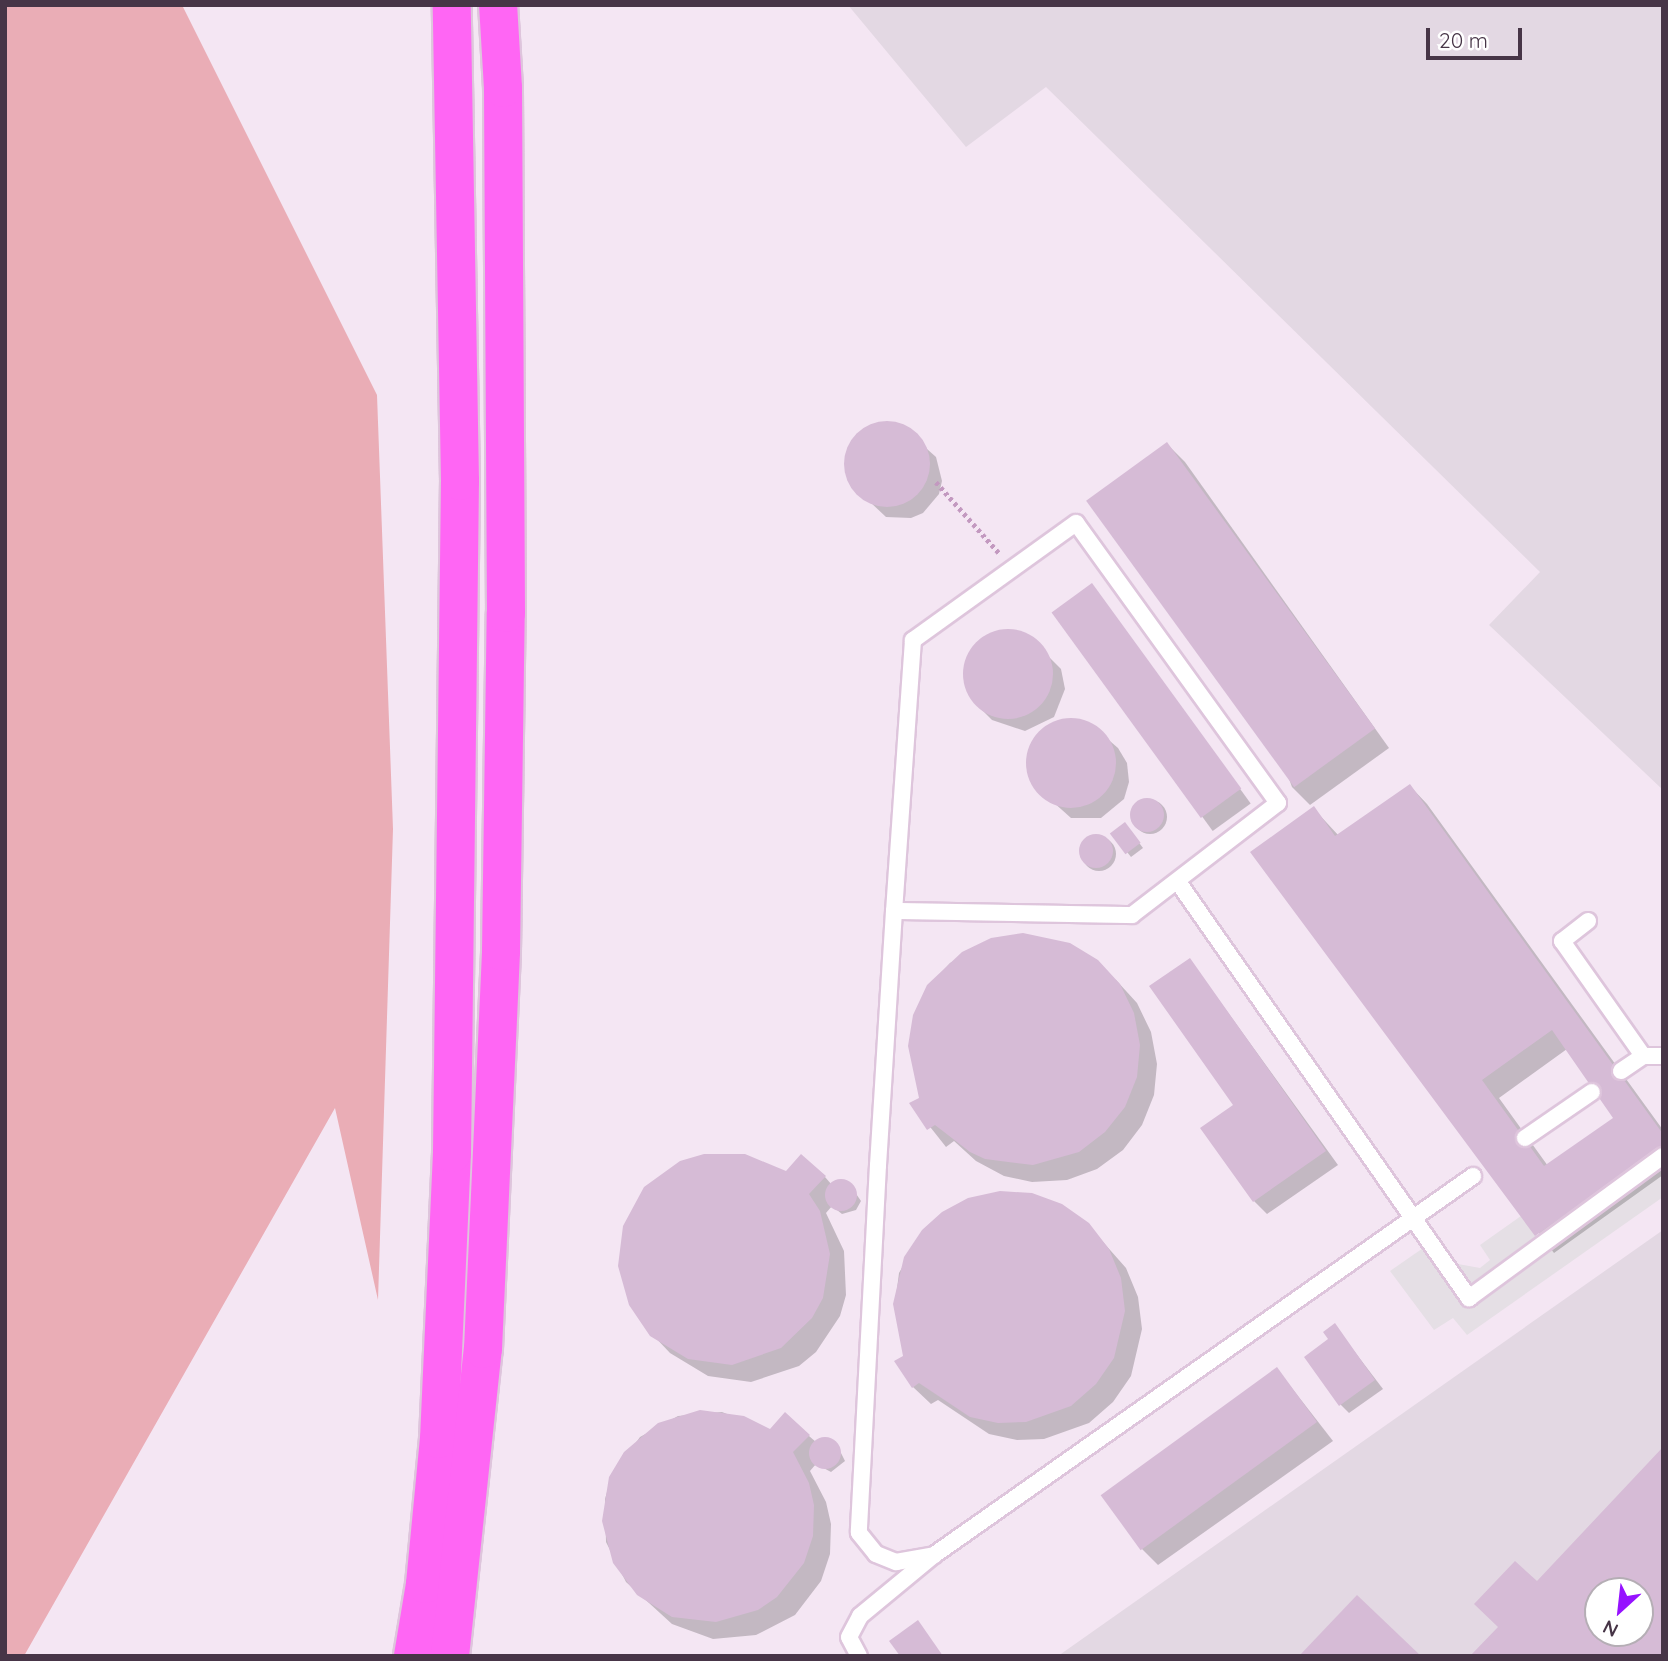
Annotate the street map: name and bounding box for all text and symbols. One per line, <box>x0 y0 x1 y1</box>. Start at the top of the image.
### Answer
scale bar <box>1430 14 1526 58</box>
text: 20 m <box>1439 27 1488 53</box>
north arrow <box>1584 1577 1654 1647</box>
text: N <box>1599 1615 1622 1643</box>

